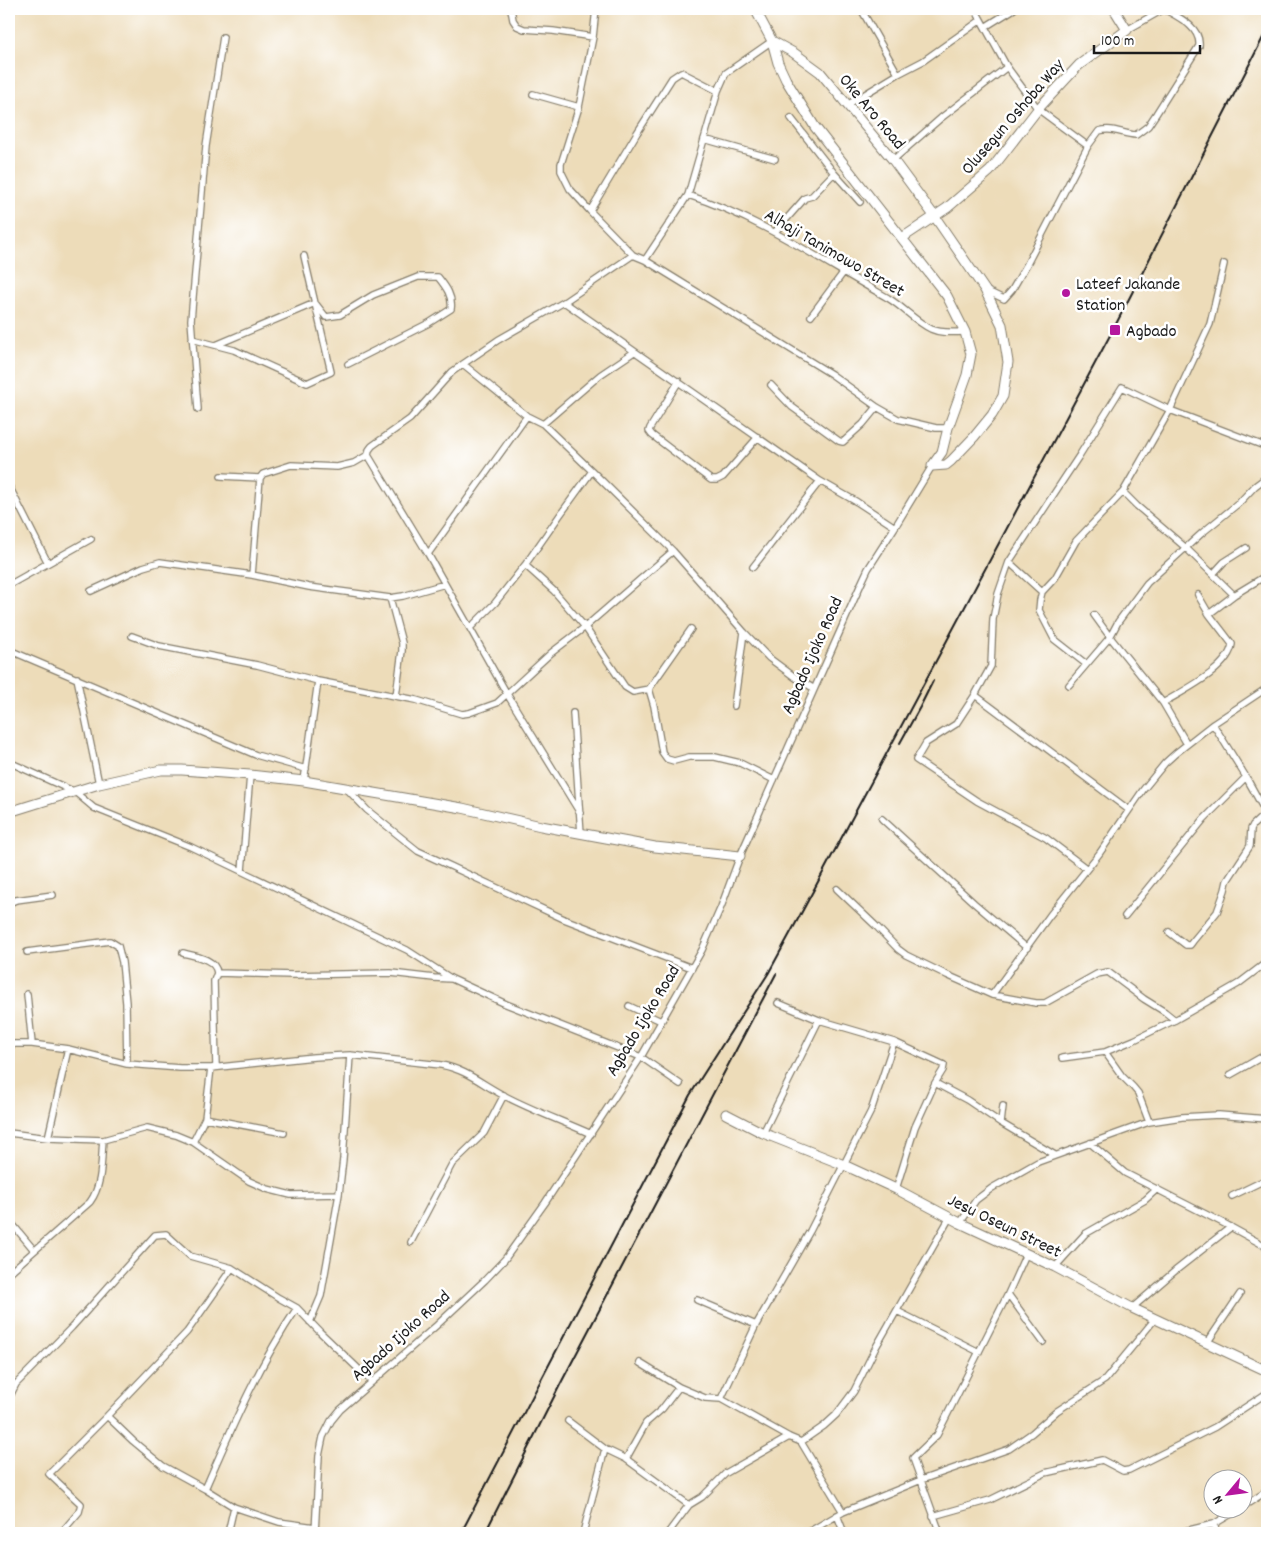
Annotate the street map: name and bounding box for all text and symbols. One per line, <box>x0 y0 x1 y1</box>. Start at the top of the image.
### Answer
scale bar <box>1094 22 1200 54</box>
text: 100 m <box>1101 31 1134 53</box>
street label: Olusegun Oshoba Way <box>956 54 1072 181</box>
street label: Oke Aro Road <box>832 69 910 156</box>
street label: Alhaji Tanimowo Street <box>759 204 909 305</box>
place label: Lateef Jakande Station <box>1076 273 1180 319</box>
marker: Lateef Jakande Station <box>1060 287 1072 299</box>
place label: Agbado <box>1126 320 1176 345</box>
marker: Agbado <box>1108 323 1122 337</box>
street label: Agbado Ijoko Road <box>776 593 850 719</box>
street label: Agbado Ijoko Road <box>601 961 687 1082</box>
street label: Jesu Oseun Street <box>943 1189 1065 1266</box>
street label: Agbado Ijoko Road <box>346 1285 457 1388</box>
north arrow <box>1204 1470 1254 1520</box>
text: N <box>1208 1491 1229 1507</box>

